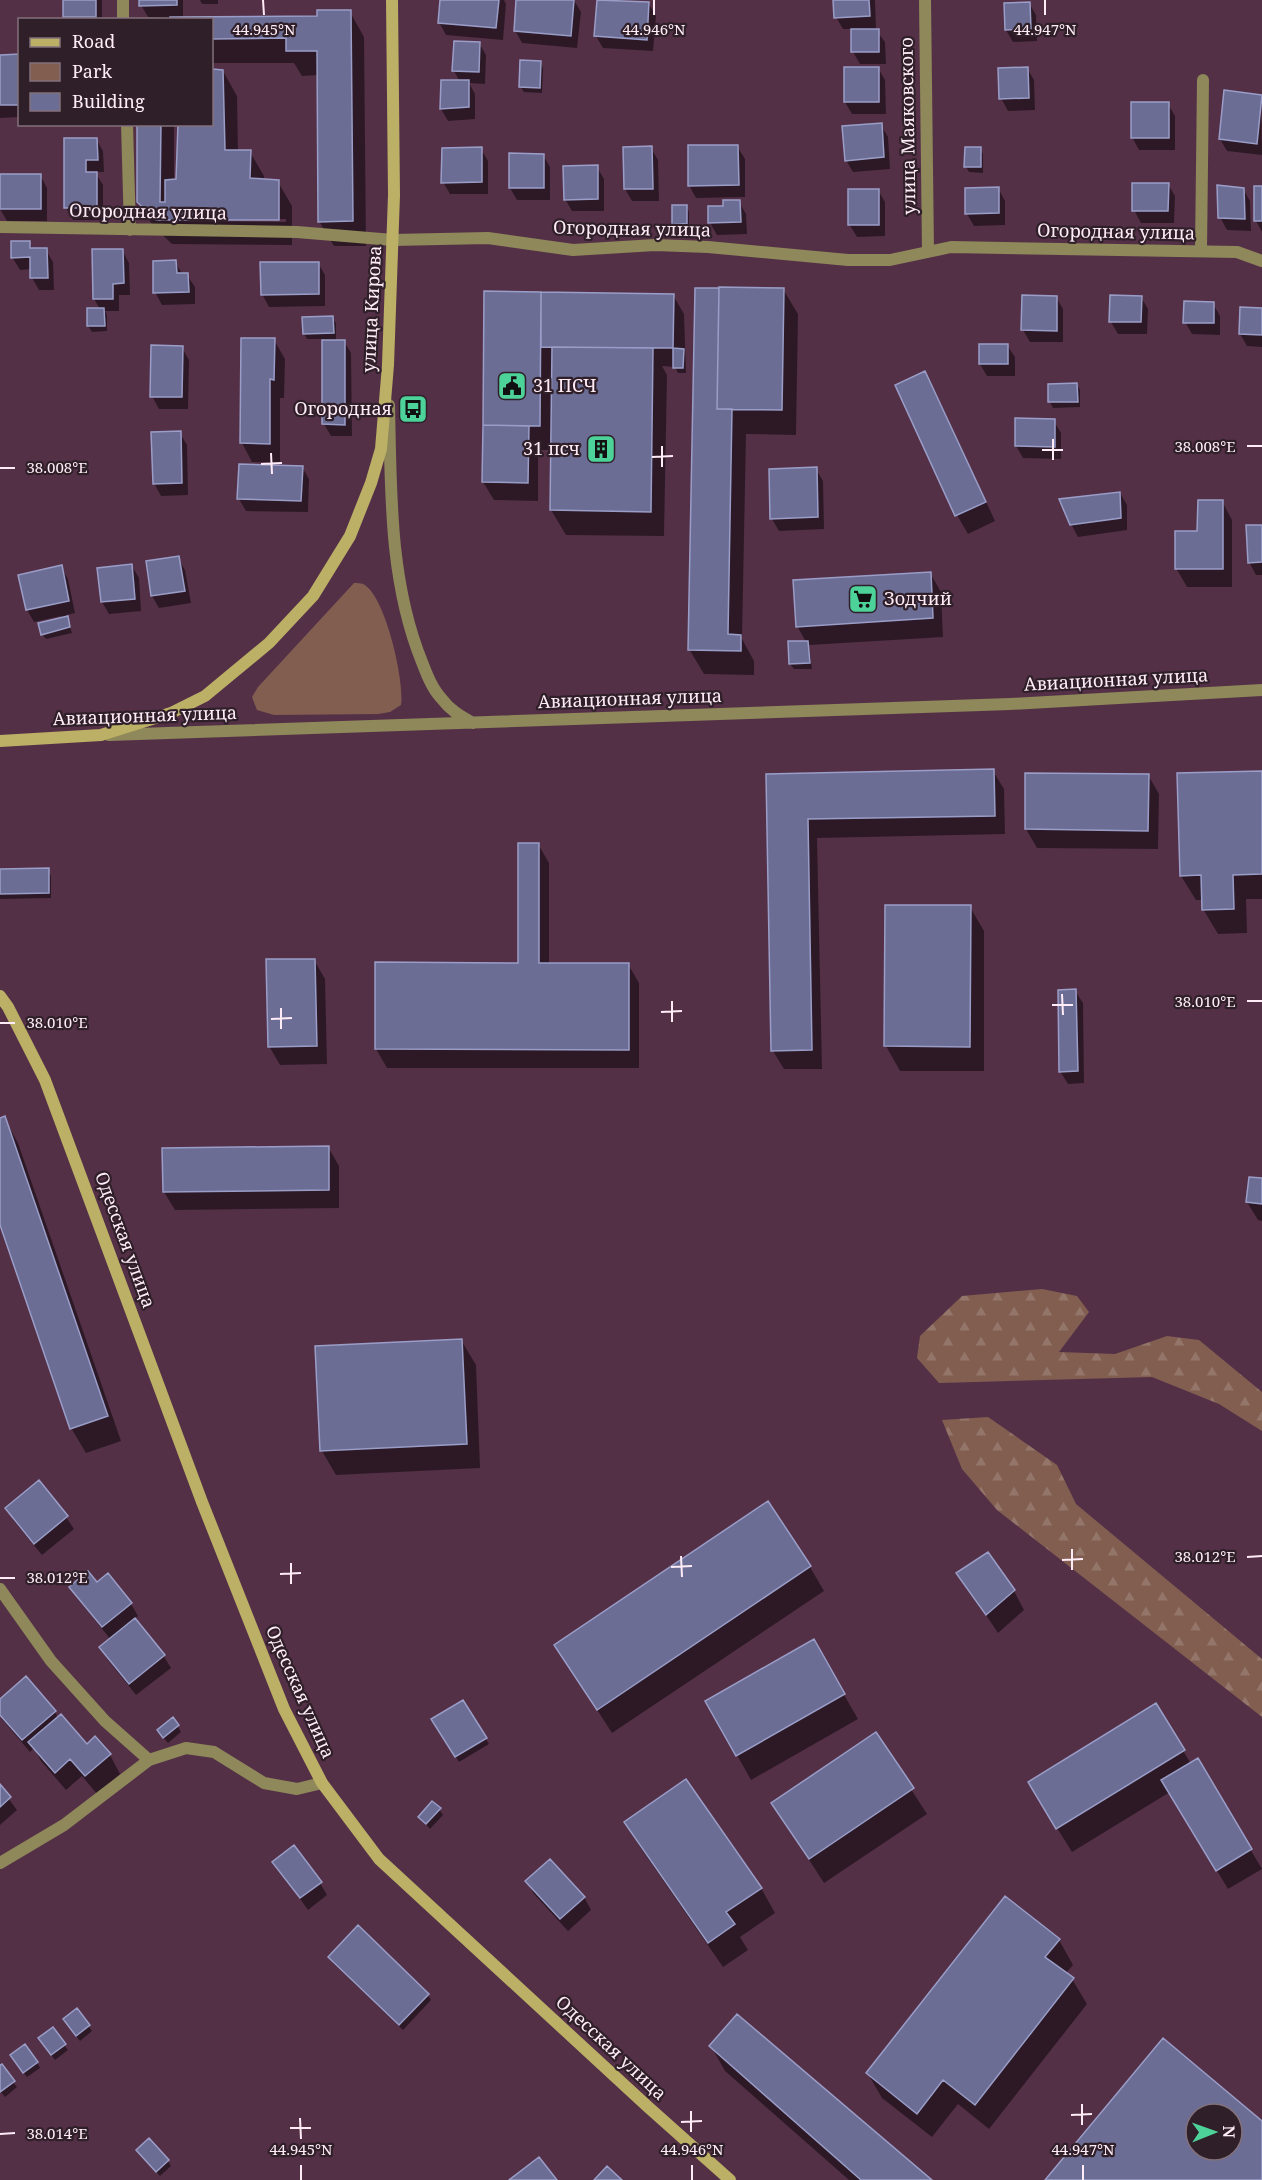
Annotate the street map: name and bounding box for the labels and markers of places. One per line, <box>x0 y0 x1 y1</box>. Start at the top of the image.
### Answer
public building icon: 31 ПСЧ <box>496 370 528 402</box>
place label: 31 ПСЧ <box>533 373 597 397</box>
bus stop icon: Огородная <box>397 393 429 425</box>
place label: Огородная <box>294 396 392 420</box>
building icon: 31 псч <box>585 433 617 465</box>
place label: 31 псч <box>523 436 580 460</box>
supermarket icon: Зодчий <box>847 583 879 615</box>
place label: Зодчий <box>884 586 952 610</box>

